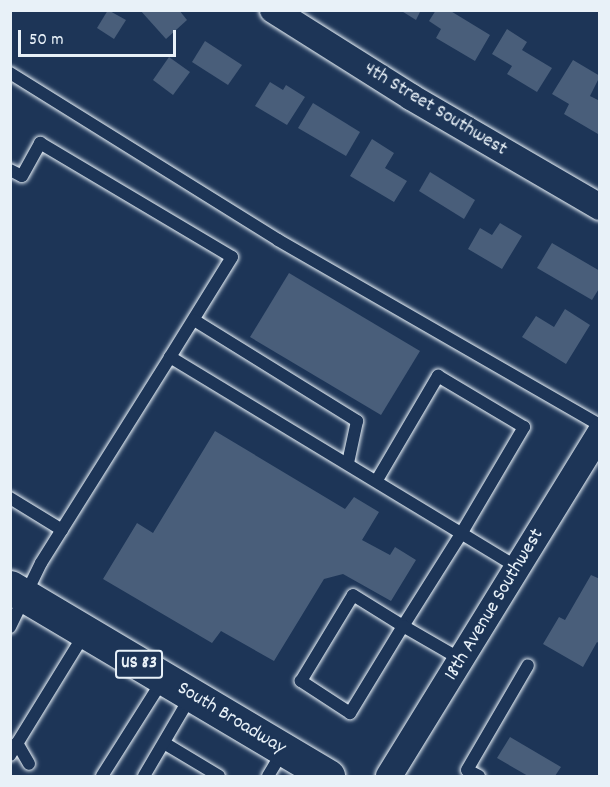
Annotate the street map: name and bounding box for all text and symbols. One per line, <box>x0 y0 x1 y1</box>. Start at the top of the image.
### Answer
scale bar <box>21 18 178 56</box>
text: 50 m <box>29 28 64 53</box>
street label: 4th Street Southwest <box>359 58 511 162</box>
street label: 18th Avenue Southwest <box>440 525 550 685</box>
road number: US 83 <box>115 649 163 679</box>
street label: South Broadway <box>172 677 290 761</box>

